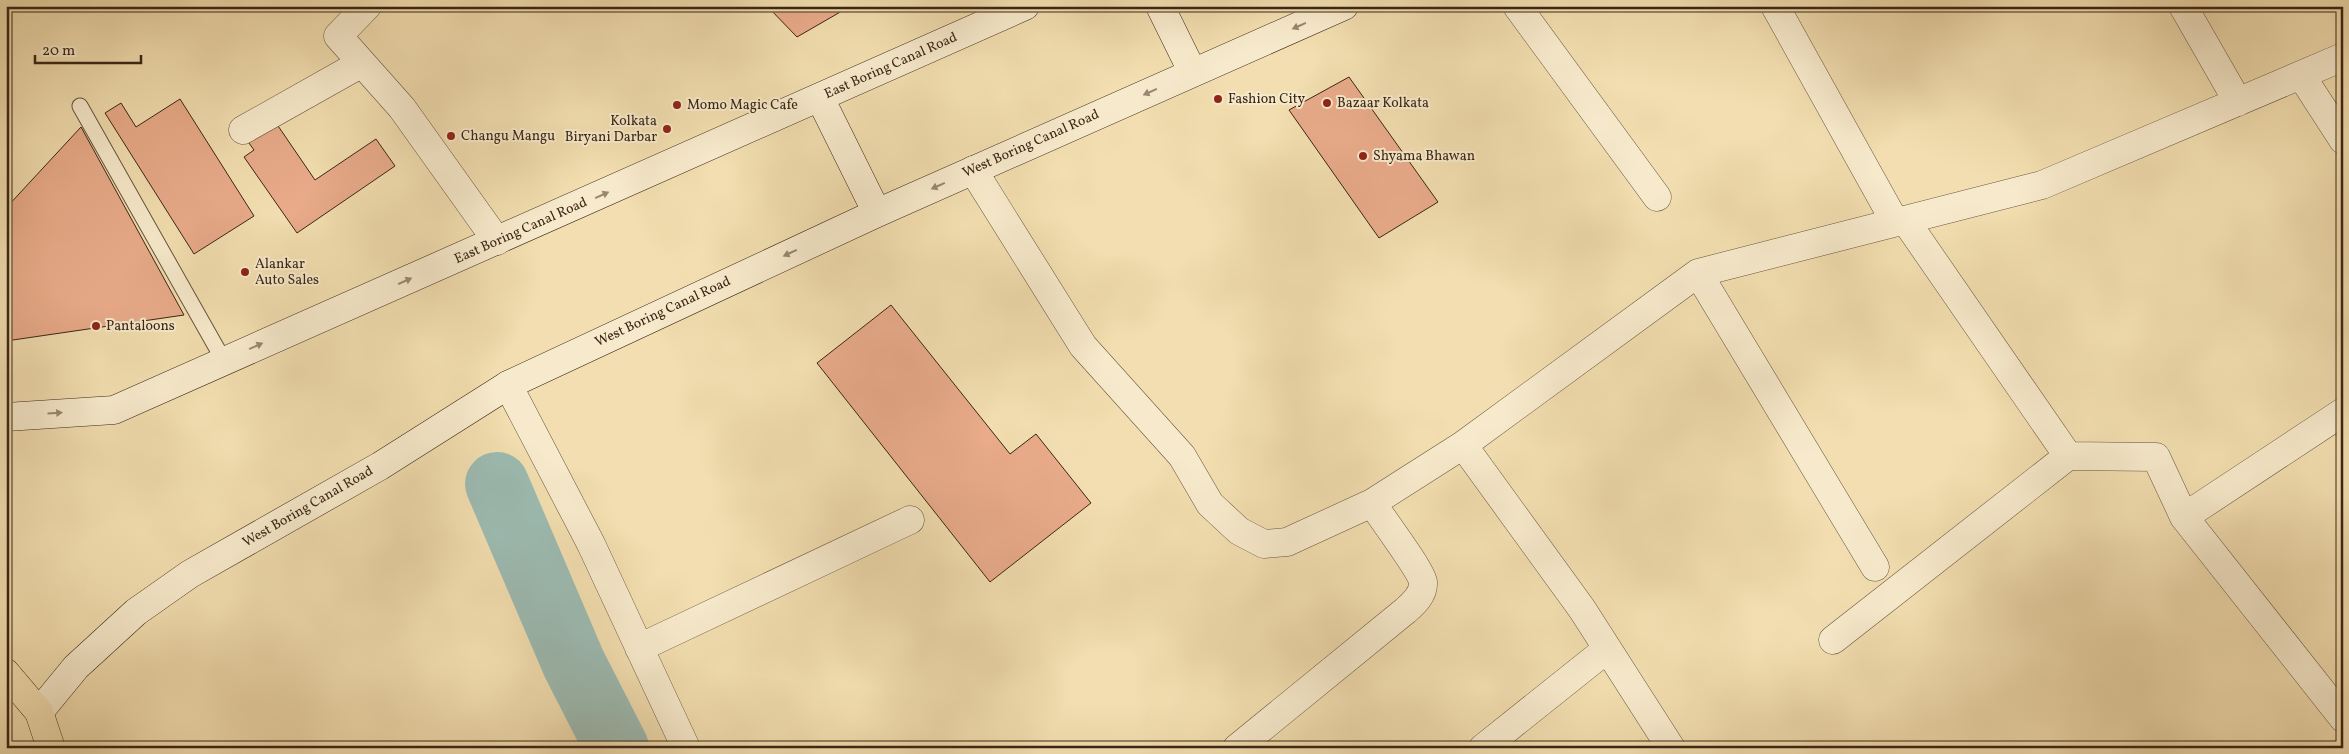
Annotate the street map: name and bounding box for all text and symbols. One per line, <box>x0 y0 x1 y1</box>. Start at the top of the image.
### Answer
one-way arrow <box>1292 22 1306 30</box>
street label: East Boring Canal Road <box>821 28 961 104</box>
scale bar <box>35 32 141 64</box>
text: 20 m <box>42 41 75 62</box>
one-way arrow <box>1143 88 1157 96</box>
place label: Fashion City <box>1228 90 1306 109</box>
marker: Fashion City <box>1212 93 1224 105</box>
place label: Bazaar Kolkata <box>1337 94 1429 113</box>
place label: Momo Magic Cafe <box>687 96 798 115</box>
marker: Bazaar Kolkata <box>1321 97 1333 109</box>
marker: Momo Magic Cafe <box>671 99 683 111</box>
street label: West Boring Canal Road <box>960 105 1102 183</box>
place label: Kolkata Biryani Darbar <box>565 112 657 147</box>
marker: Kolkata Biryani Darbar <box>661 123 673 135</box>
place label: Changu Mangu <box>461 127 555 146</box>
marker: Changu Mangu <box>445 130 457 142</box>
place label: Shyama Bhawan <box>1373 147 1475 166</box>
marker: Shyama Bhawan <box>1357 150 1369 162</box>
one-way arrow <box>931 182 945 190</box>
one-way arrow <box>595 190 609 198</box>
street label: East Boring Canal Road <box>451 193 591 269</box>
one-way arrow <box>783 249 797 257</box>
place label: Alankar Auto Sales <box>255 255 319 290</box>
marker: Alankar Auto Sales <box>239 266 251 278</box>
street label: West Boring Canal Road <box>592 272 734 352</box>
one-way arrow <box>398 277 412 285</box>
place label: Pantaloons <box>106 317 175 336</box>
marker: Pantaloons <box>90 320 102 332</box>
one-way arrow <box>249 342 263 350</box>
one-way arrow <box>47 409 63 417</box>
street label: West Boring Canal Road <box>239 462 377 552</box>

